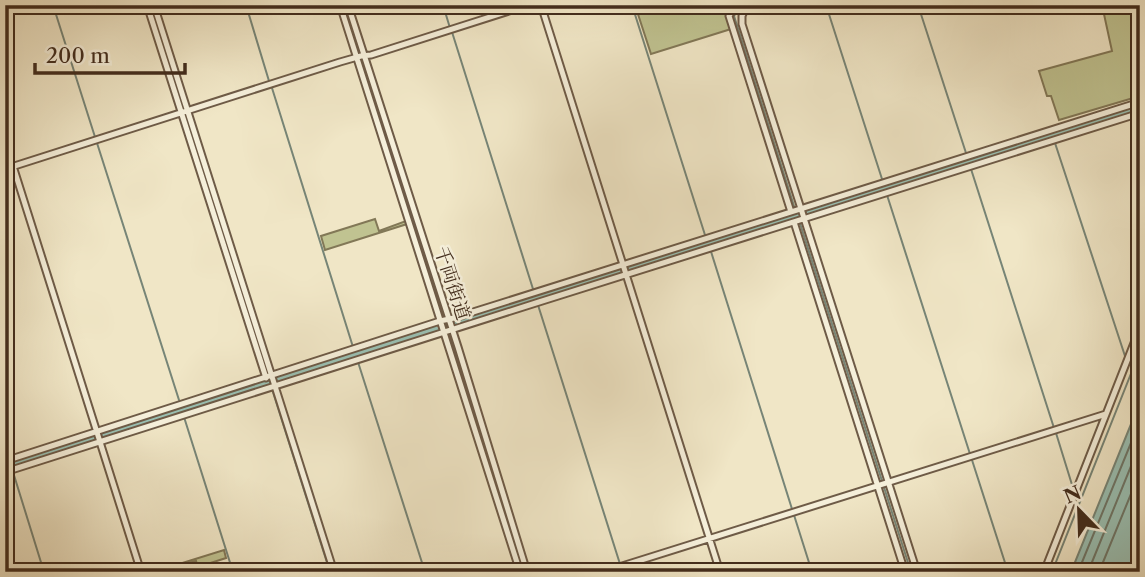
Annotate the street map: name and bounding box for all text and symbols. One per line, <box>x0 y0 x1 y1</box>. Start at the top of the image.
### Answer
scale bar <box>35 32 186 76</box>
text: 200 m <box>46 43 110 68</box>
street label: 千両街道 <box>430 243 475 323</box>
north arrow <box>1044 476 1114 546</box>
text: N <box>1060 481 1085 509</box>

